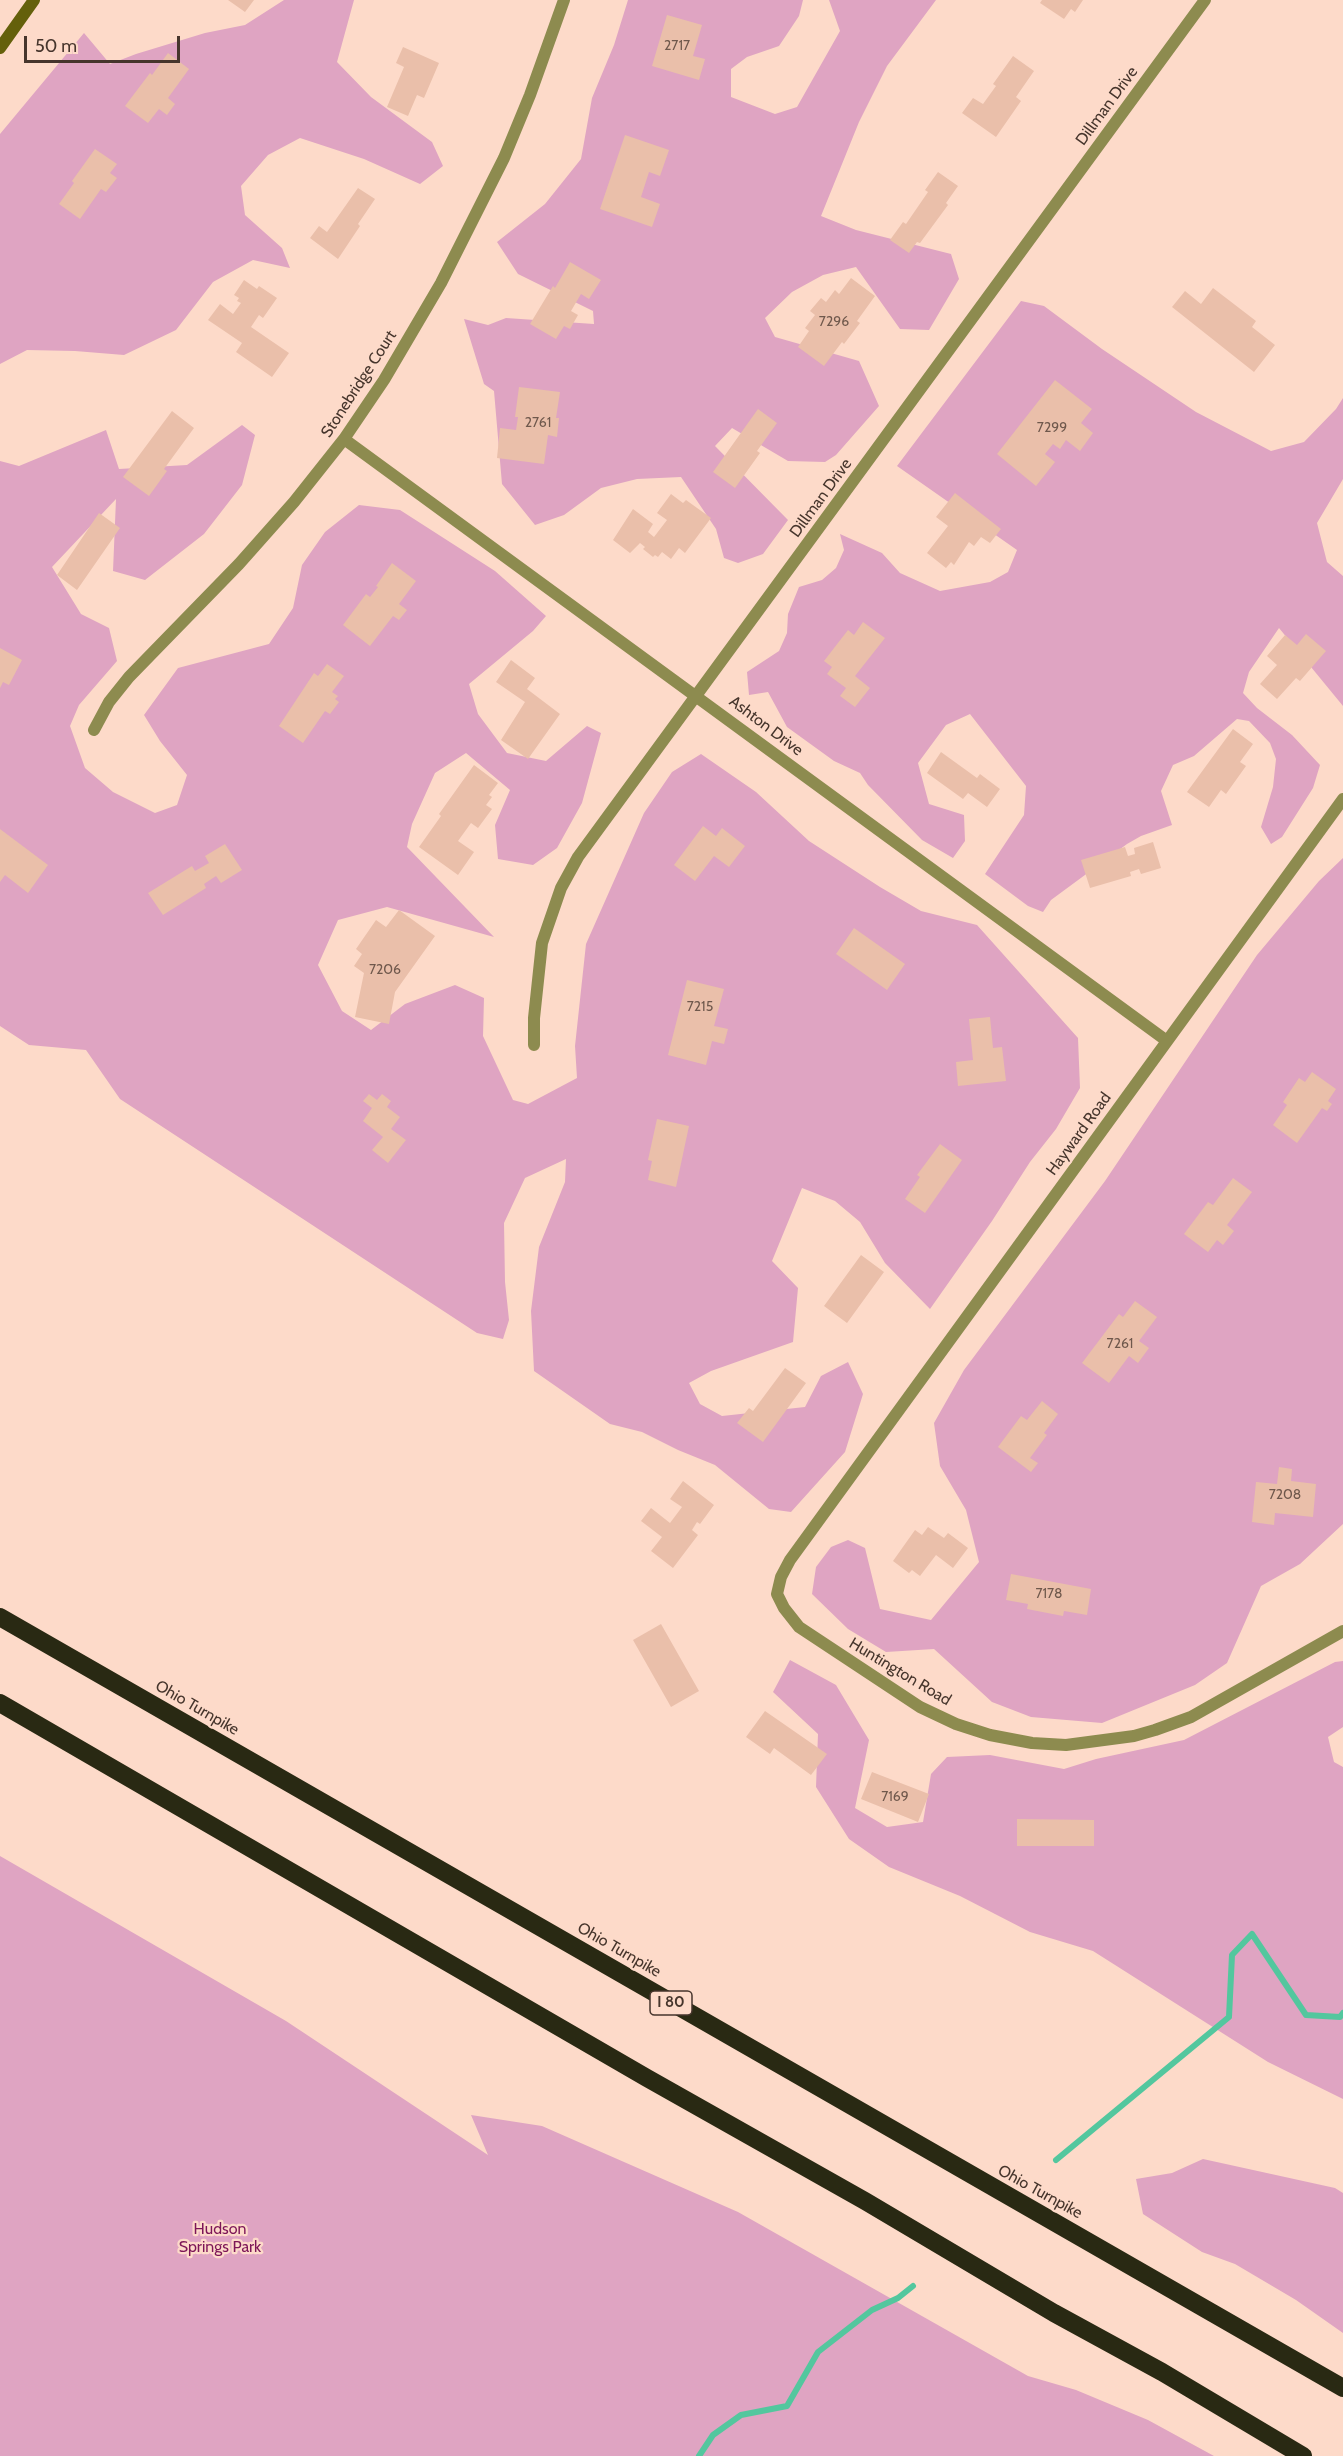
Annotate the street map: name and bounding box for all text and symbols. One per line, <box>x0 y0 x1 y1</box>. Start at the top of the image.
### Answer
scale bar <box>27 24 183 62</box>
text: 50 m <box>35 35 77 57</box>
house number: 2717 <box>664 38 690 54</box>
street label: Dillman Drive <box>1072 63 1142 149</box>
house number: 7296 <box>819 314 849 330</box>
street label: Stonebridge Court <box>317 327 401 441</box>
house number: 2761 <box>525 415 551 431</box>
house number: 7299 <box>1037 420 1067 436</box>
street label: Dillman Drive <box>786 455 856 541</box>
street label: Ashton Drive <box>725 692 807 760</box>
house number: 7206 <box>369 962 401 978</box>
house number: 7215 <box>687 999 713 1015</box>
street label: Hayward Road <box>1042 1089 1116 1179</box>
house number: 7261 <box>1107 1336 1133 1352</box>
house number: 7208 <box>1269 1487 1301 1503</box>
house number: 7178 <box>1035 1586 1063 1602</box>
street label: Huntington Road <box>846 1634 954 1710</box>
street label: Ohio Turnpike <box>152 1676 242 1740</box>
house number: 7169 <box>881 1789 909 1805</box>
street label: Ohio Turnpike <box>574 1918 664 1982</box>
road number: I 80 <box>650 1991 692 2015</box>
street label: Ohio Turnpike <box>994 2161 1086 2223</box>
park label: Hudson Springs Park <box>179 2219 261 2257</box>

